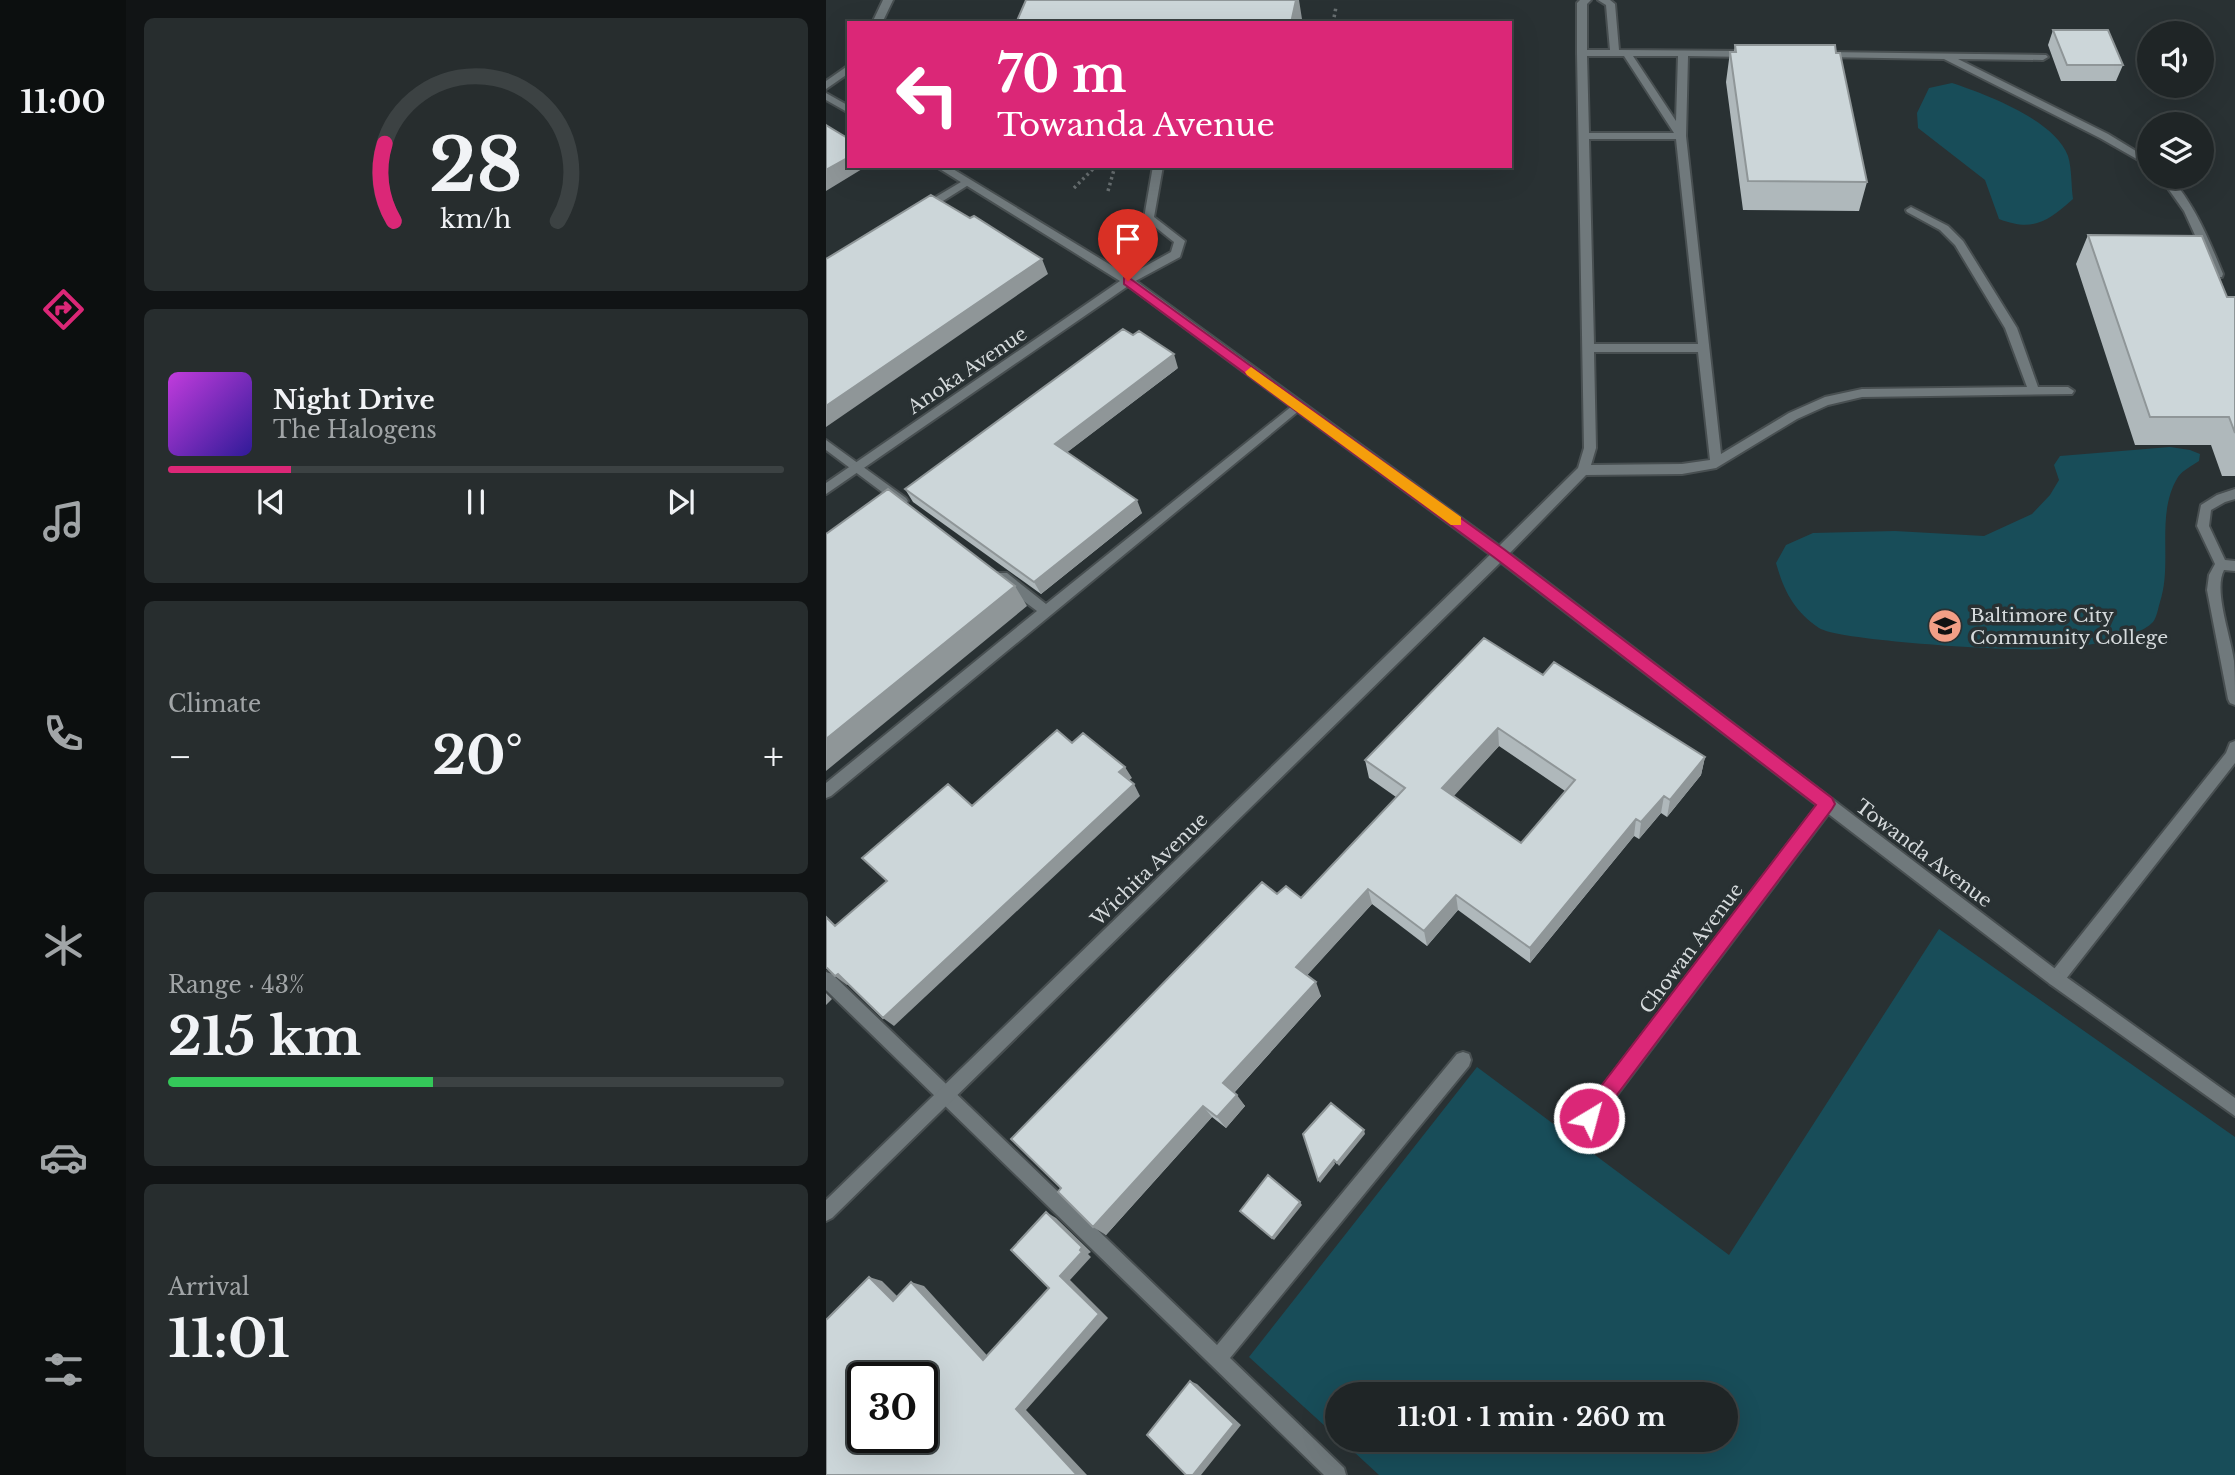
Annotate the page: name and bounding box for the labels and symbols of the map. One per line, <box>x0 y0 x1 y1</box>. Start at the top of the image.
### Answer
pin <box>1098 209 1158 281</box>
street label: Anoka Avenue <box>902 322 1031 419</box>
place label: Baltimore City Community College <box>1970 604 2168 649</box>
school or university icon: Baltimore City Community College <box>1926 607 1964 645</box>
street label: Towanda Avenue <box>1851 795 1997 912</box>
street label: Wichita Avenue <box>1086 808 1212 931</box>
street label: Chowan Avenue <box>1635 879 1748 1018</box>
position arrow <box>1552 1081 1626 1155</box>
speed limit sign: 30 <box>847 1362 938 1453</box>

